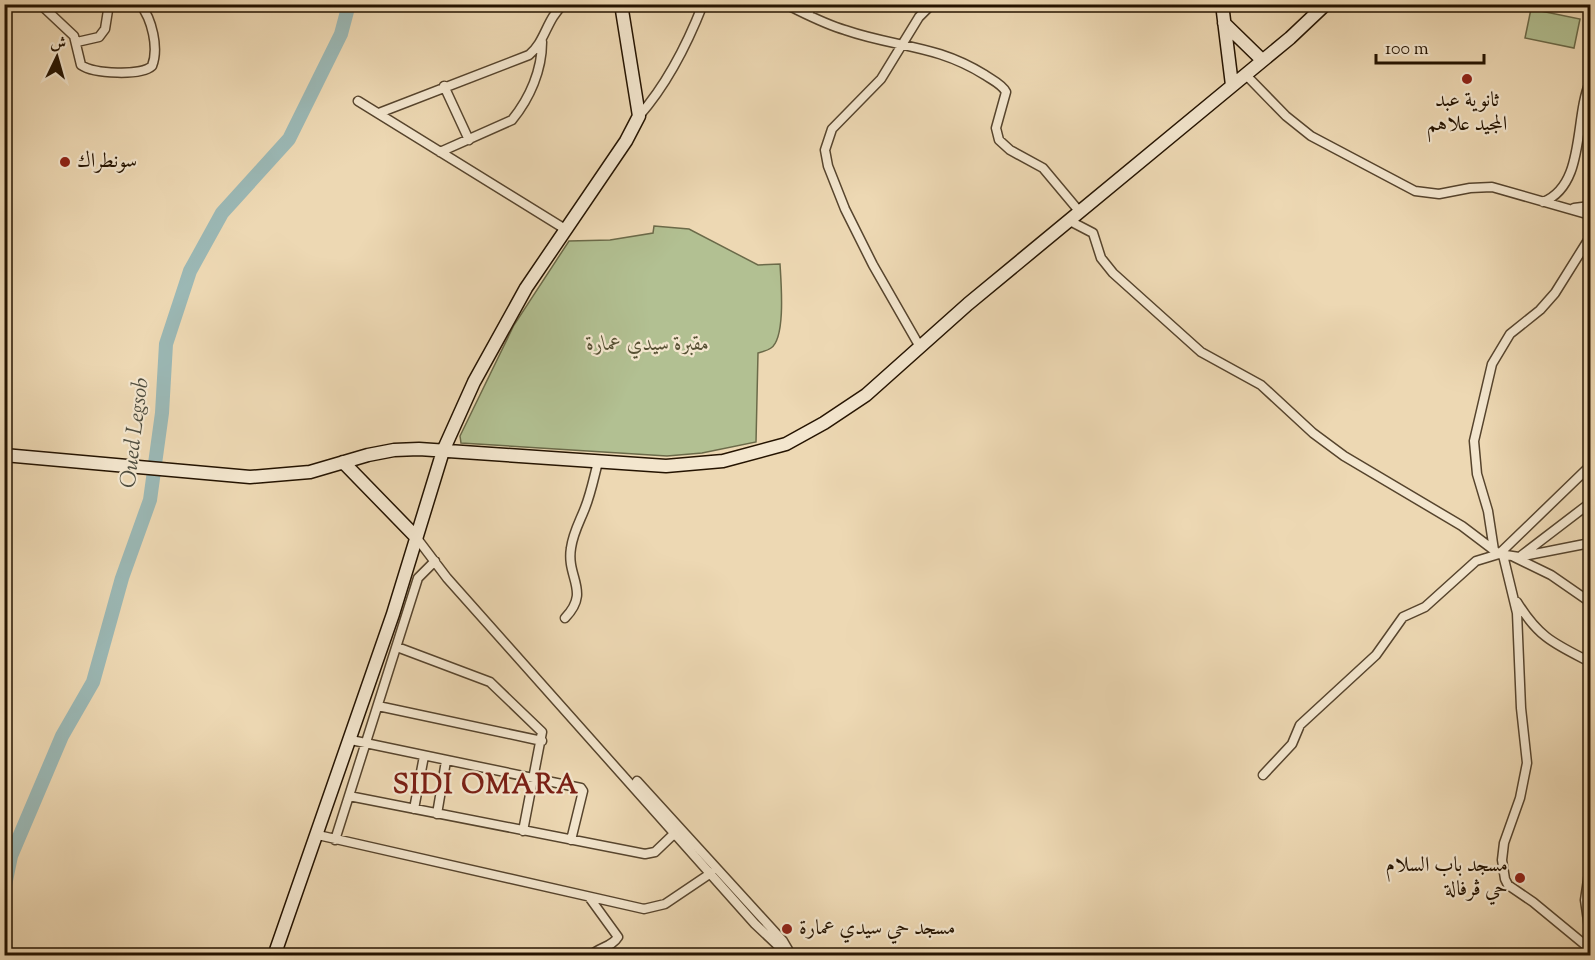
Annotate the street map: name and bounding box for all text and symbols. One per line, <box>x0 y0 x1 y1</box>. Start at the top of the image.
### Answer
north arrow <box>27 27 87 87</box>
scale bar <box>1376 27 1484 65</box>
text: ش <box>49 32 67 57</box>
text: 100 m <box>1385 37 1429 63</box>
marker: ثانوية عبد المجيد علاهم <box>1460 72 1474 86</box>
place label: ثانوية عبد المجيد علاهم <box>1427 86 1507 143</box>
place label: سونطراك <box>77 147 137 177</box>
marker: سونطراك <box>58 155 72 169</box>
park label: مقبرة سيدي عمارة <box>585 330 710 360</box>
water label: Oued Legsob <box>113 376 159 490</box>
district label: SIDI OMARA <box>393 767 579 806</box>
place label: مسجد باب السلام حي ڨرفالة <box>1385 851 1508 905</box>
marker: مسجد باب السلام حي ڨرفالة <box>1513 871 1527 885</box>
place label: مسجد حي سيدي عمارة <box>799 914 955 944</box>
marker: مسجد حي سيدي عمارة <box>780 922 794 936</box>

